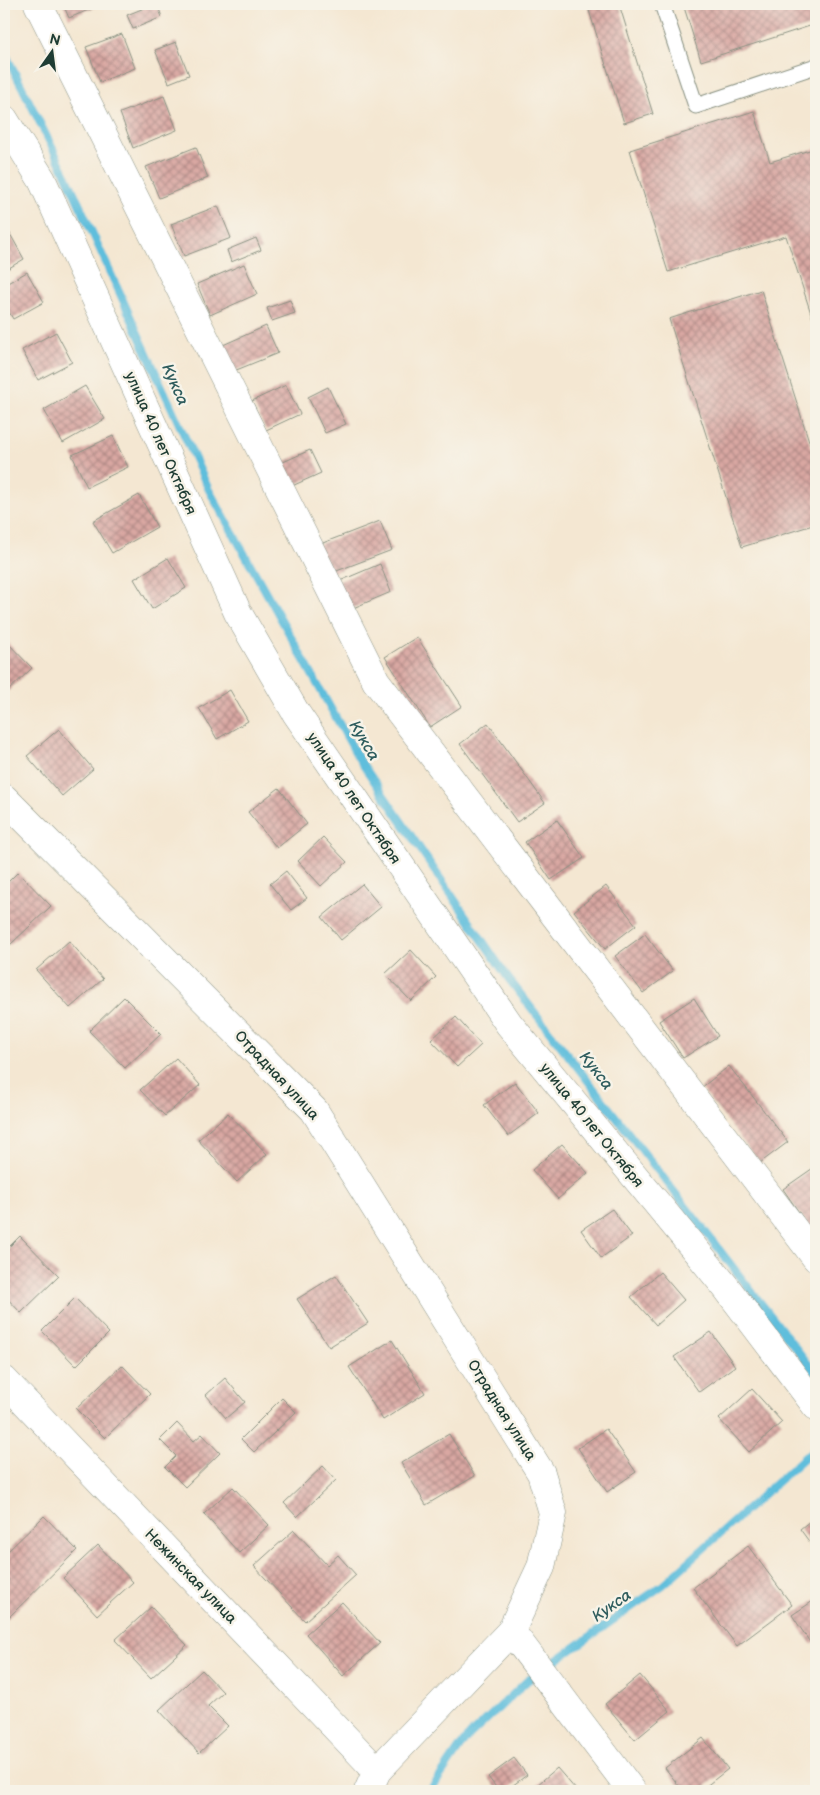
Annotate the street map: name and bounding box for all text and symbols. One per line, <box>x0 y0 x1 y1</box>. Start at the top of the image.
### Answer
north arrow <box>28 28 78 78</box>
text: N <box>48 30 62 49</box>
water label: Кукса <box>157 361 192 408</box>
street label: улица 40 лет Октября <box>120 369 201 518</box>
water label: Кукса <box>344 717 383 764</box>
street label: улица 40 лет Октября <box>302 729 405 868</box>
street label: Отрадная улица <box>230 1027 323 1124</box>
water label: Кукса <box>575 1048 617 1094</box>
street label: улица 40 лет Октября <box>536 1059 648 1191</box>
street label: Отрадная улица <box>463 1356 540 1464</box>
street label: Нежинская улица <box>141 1525 241 1628</box>
water label: Кукса <box>589 1586 635 1626</box>

